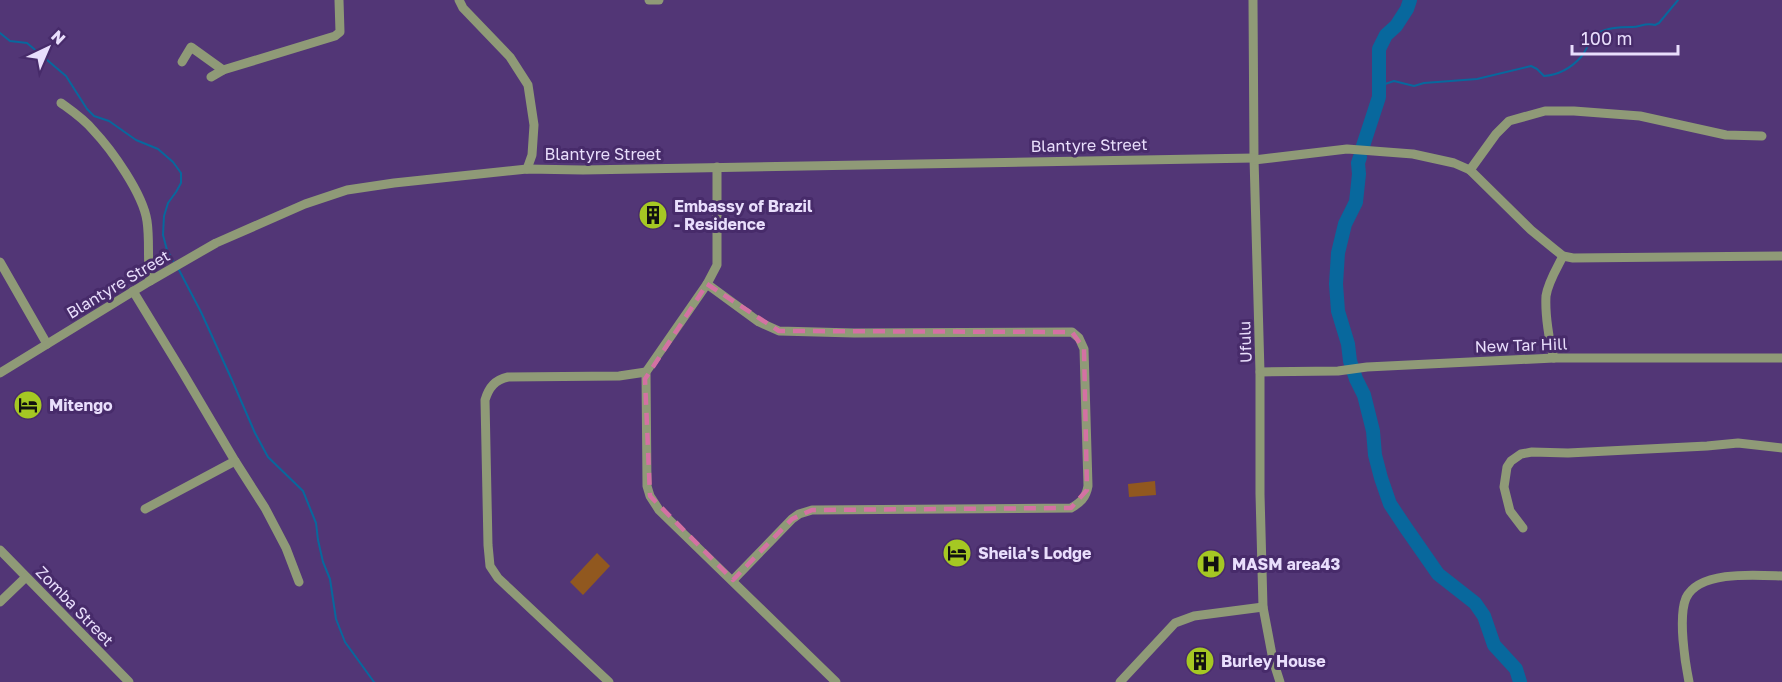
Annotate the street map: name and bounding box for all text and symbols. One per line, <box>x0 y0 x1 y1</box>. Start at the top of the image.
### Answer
north arrow <box>18 18 78 78</box>
scale bar <box>1572 18 1678 56</box>
text: N <box>47 26 70 49</box>
text: 100 m <box>1581 27 1632 49</box>
street label: Blantyre Street <box>1030 134 1148 156</box>
street label: Blantyre Street <box>545 144 661 164</box>
place label: Embassy of Brazil - Residence <box>674 196 813 234</box>
building icon: Embassy of Brazil - Residence <box>637 199 669 231</box>
street label: Blantyre Street <box>63 245 173 323</box>
street label: Ufulu <box>1234 321 1256 363</box>
street label: New Tar Hill <box>1474 333 1568 357</box>
hotel icon: Mitengo <box>12 389 44 421</box>
place label: Mitengo <box>49 395 113 415</box>
hotel icon: Sheila's Lodge <box>941 537 973 569</box>
place label: Sheila's Lodge <box>978 543 1091 563</box>
hospital icon: MASM area43 <box>1195 548 1227 580</box>
place label: MASM area43 <box>1232 554 1340 574</box>
street label: Zomba Street <box>32 562 118 650</box>
building icon: Burley House <box>1184 645 1216 677</box>
place label: Burley House <box>1221 651 1326 671</box>

